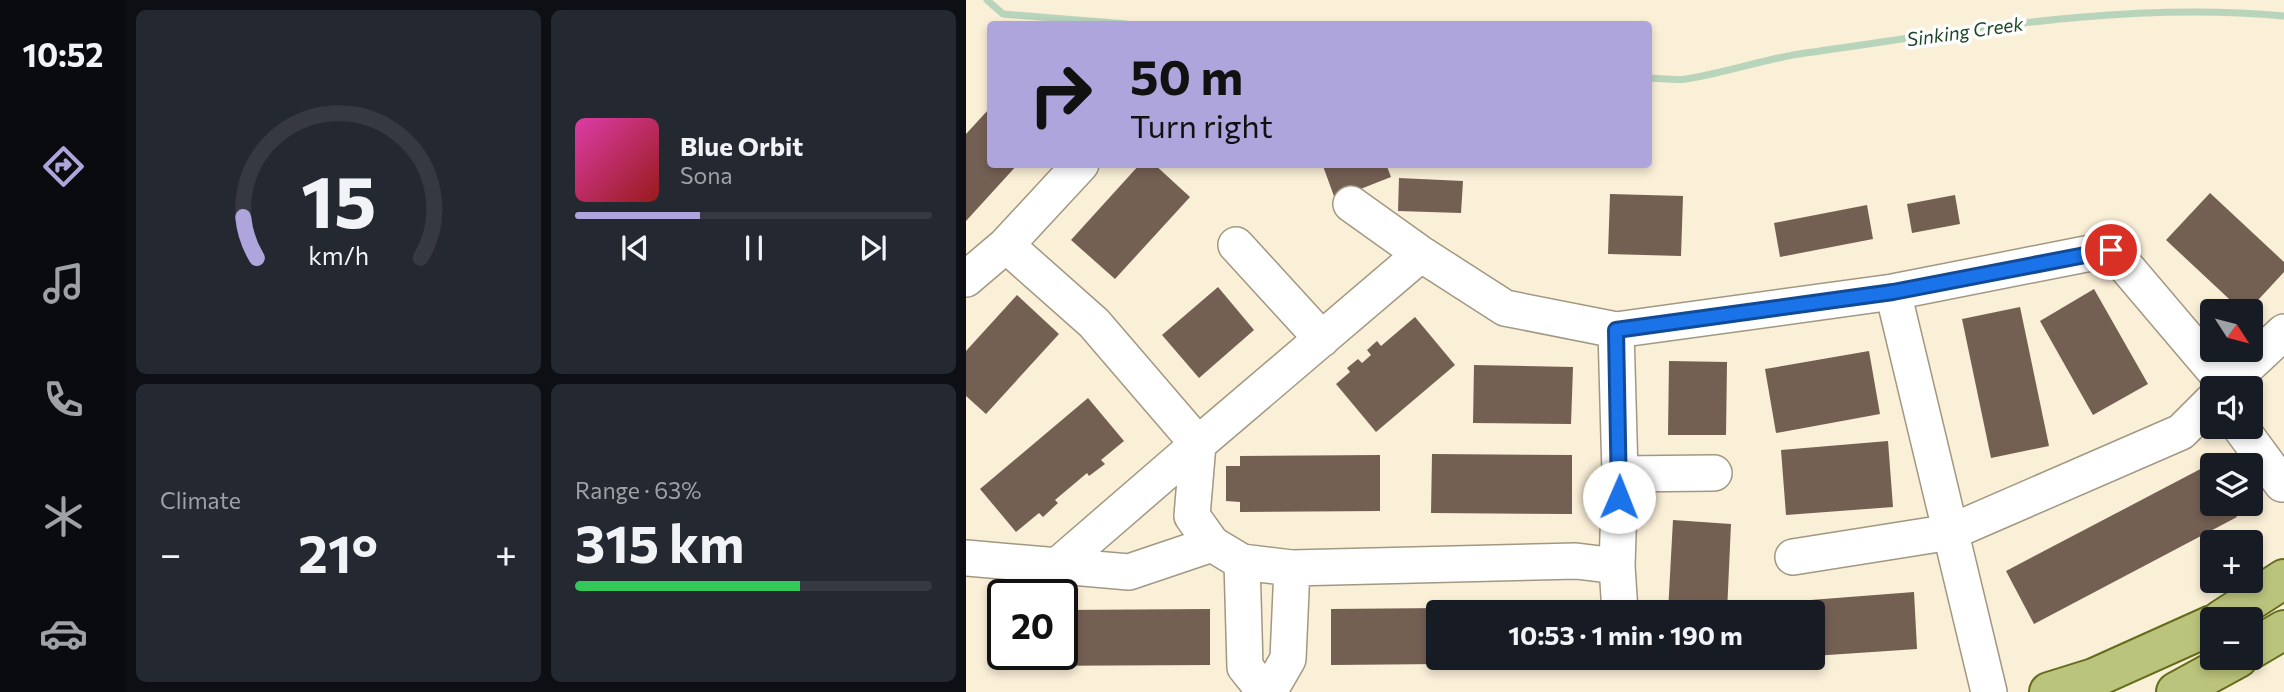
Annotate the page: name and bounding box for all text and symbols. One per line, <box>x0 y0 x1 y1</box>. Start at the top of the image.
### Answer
water label: Sinking Creek <box>1905 11 2025 51</box>
text: 10:52 <box>22 34 104 74</box>
text: 50 m <box>1130 45 1243 105</box>
icon: right <box>1015 49 1106 140</box>
text: Turn right <box>1130 105 1273 145</box>
text: Blue Orbit <box>680 130 803 161</box>
icon: directions <box>39 142 88 191</box>
text: 15 <box>301 155 376 244</box>
text: Sona <box>680 161 732 189</box>
pin <box>2081 220 2141 280</box>
icon: previous <box>616 229 654 267</box>
icon: pause <box>735 229 773 267</box>
icon: next <box>854 229 892 267</box>
icon: arrive <box>2092 231 2130 269</box>
text: km/h <box>308 240 369 270</box>
icon: music <box>39 259 88 308</box>
north arrow <box>2200 299 2263 362</box>
map controls <box>2200 299 2263 670</box>
icon: phone <box>39 375 88 424</box>
button: sound <box>2200 376 2263 439</box>
button: layers <box>2200 453 2263 516</box>
position arrow <box>1582 460 1656 534</box>
text: Range · 63% <box>575 476 701 504</box>
text: Climate <box>160 486 241 514</box>
icon: climate <box>39 492 88 541</box>
text: 315 km <box>575 510 744 574</box>
text: 21° <box>298 520 378 584</box>
text: − <box>160 529 182 576</box>
text: + <box>495 529 517 576</box>
button: + <box>2200 530 2263 593</box>
speed limit sign: 20 <box>987 579 1078 670</box>
button: − <box>2200 607 2263 670</box>
icon: car <box>39 609 88 658</box>
text: 10:53 · 1 min · 190 m <box>1508 619 1743 650</box>

